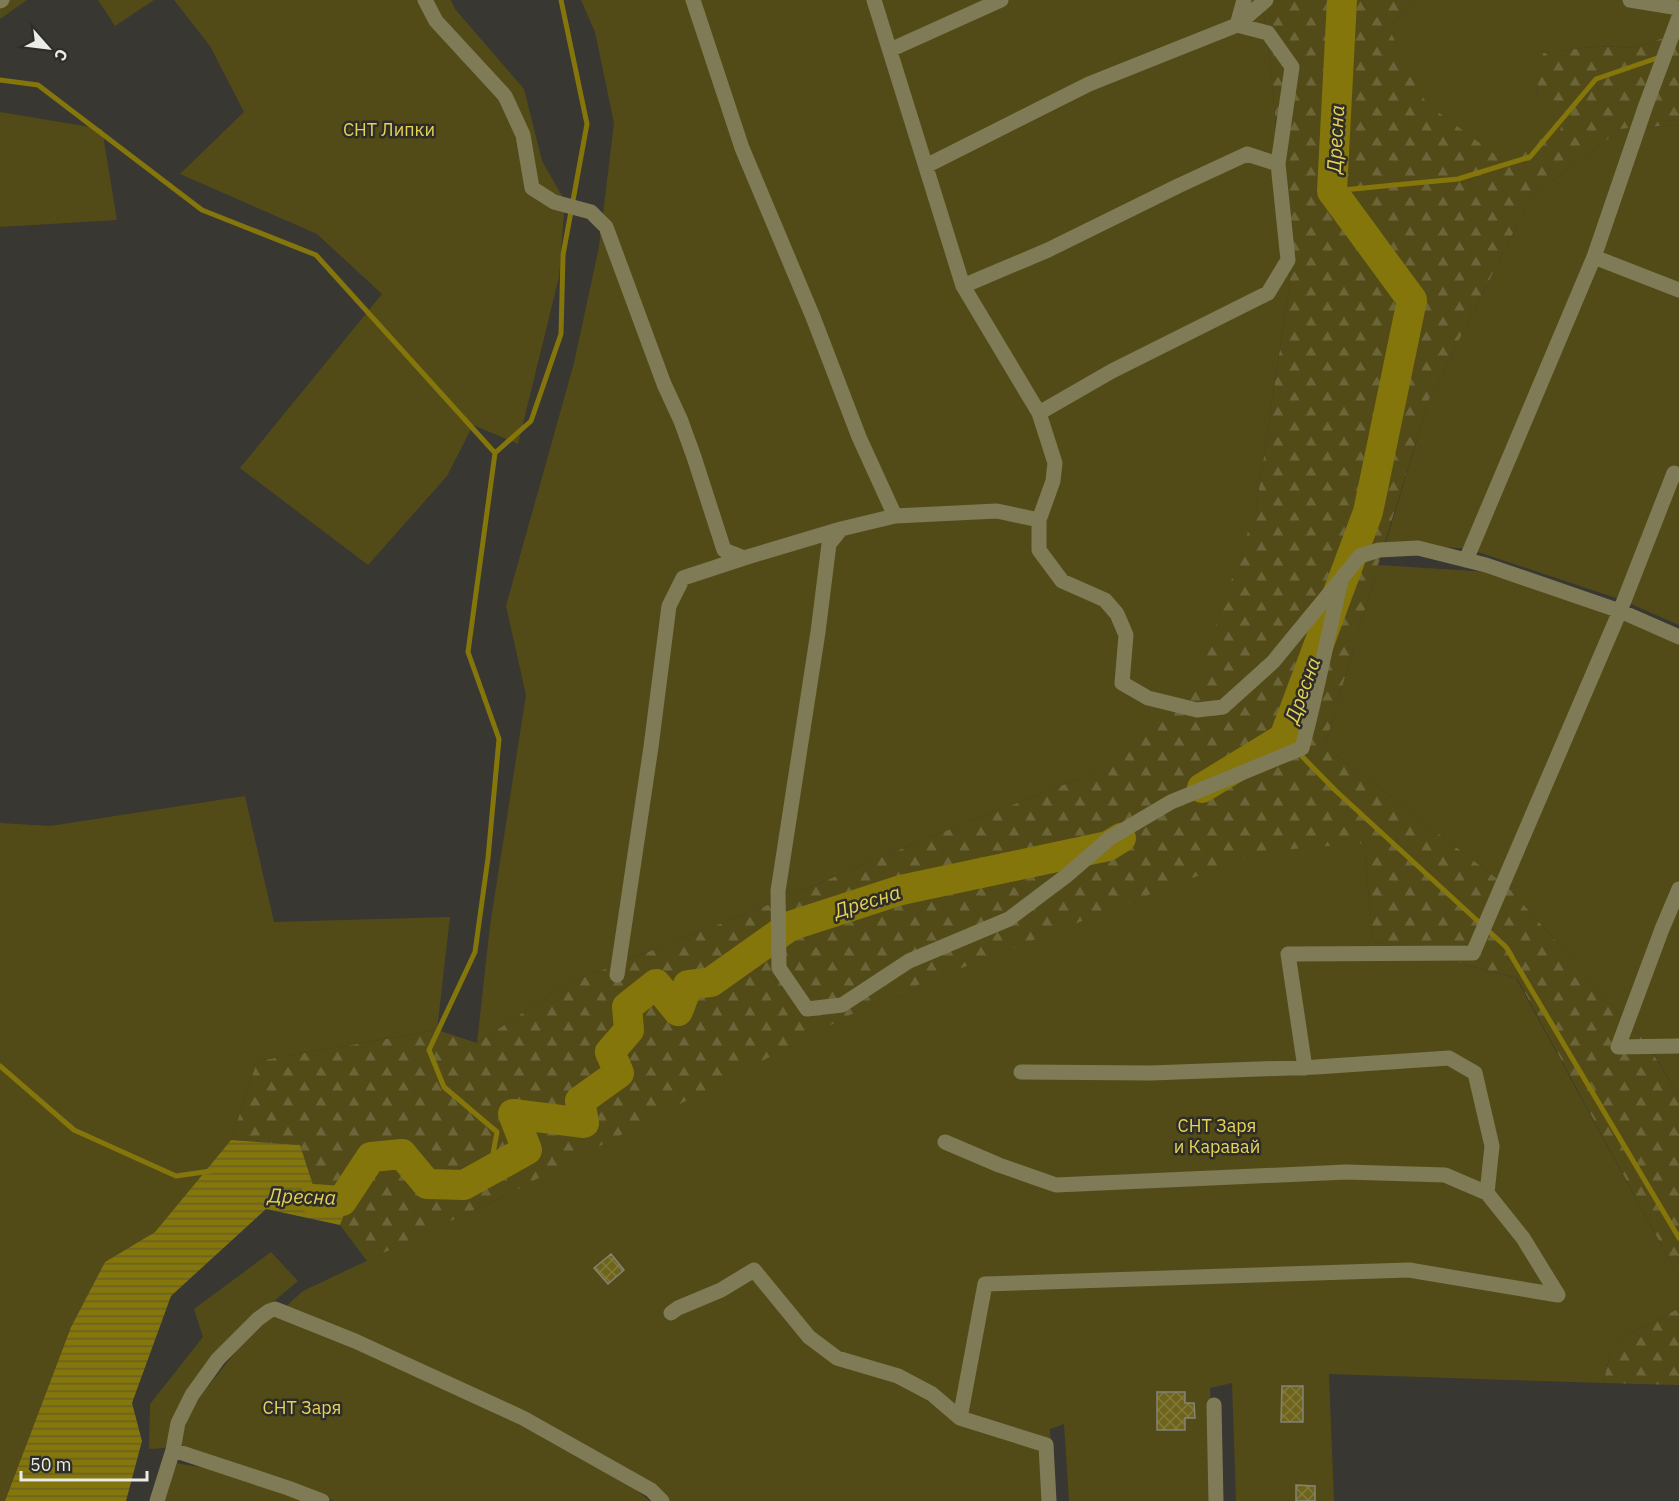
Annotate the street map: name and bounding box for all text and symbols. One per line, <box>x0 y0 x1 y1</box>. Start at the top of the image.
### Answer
north arrow <box>18 18 78 78</box>
text: С <box>50 46 73 64</box>
water label: Дресна <box>1320 104 1350 176</box>
park label: СНТ Липки <box>343 118 435 141</box>
water label: Дресна <box>1277 653 1326 729</box>
water label: Дресна <box>829 878 904 924</box>
park label: СНТ Заря и Каравай <box>1174 1114 1260 1158</box>
water label: Дресна <box>265 1181 337 1211</box>
park label: СНТ Заря <box>263 1396 341 1419</box>
scale bar <box>21 1444 147 1482</box>
text: 50 m <box>30 1453 72 1476</box>

